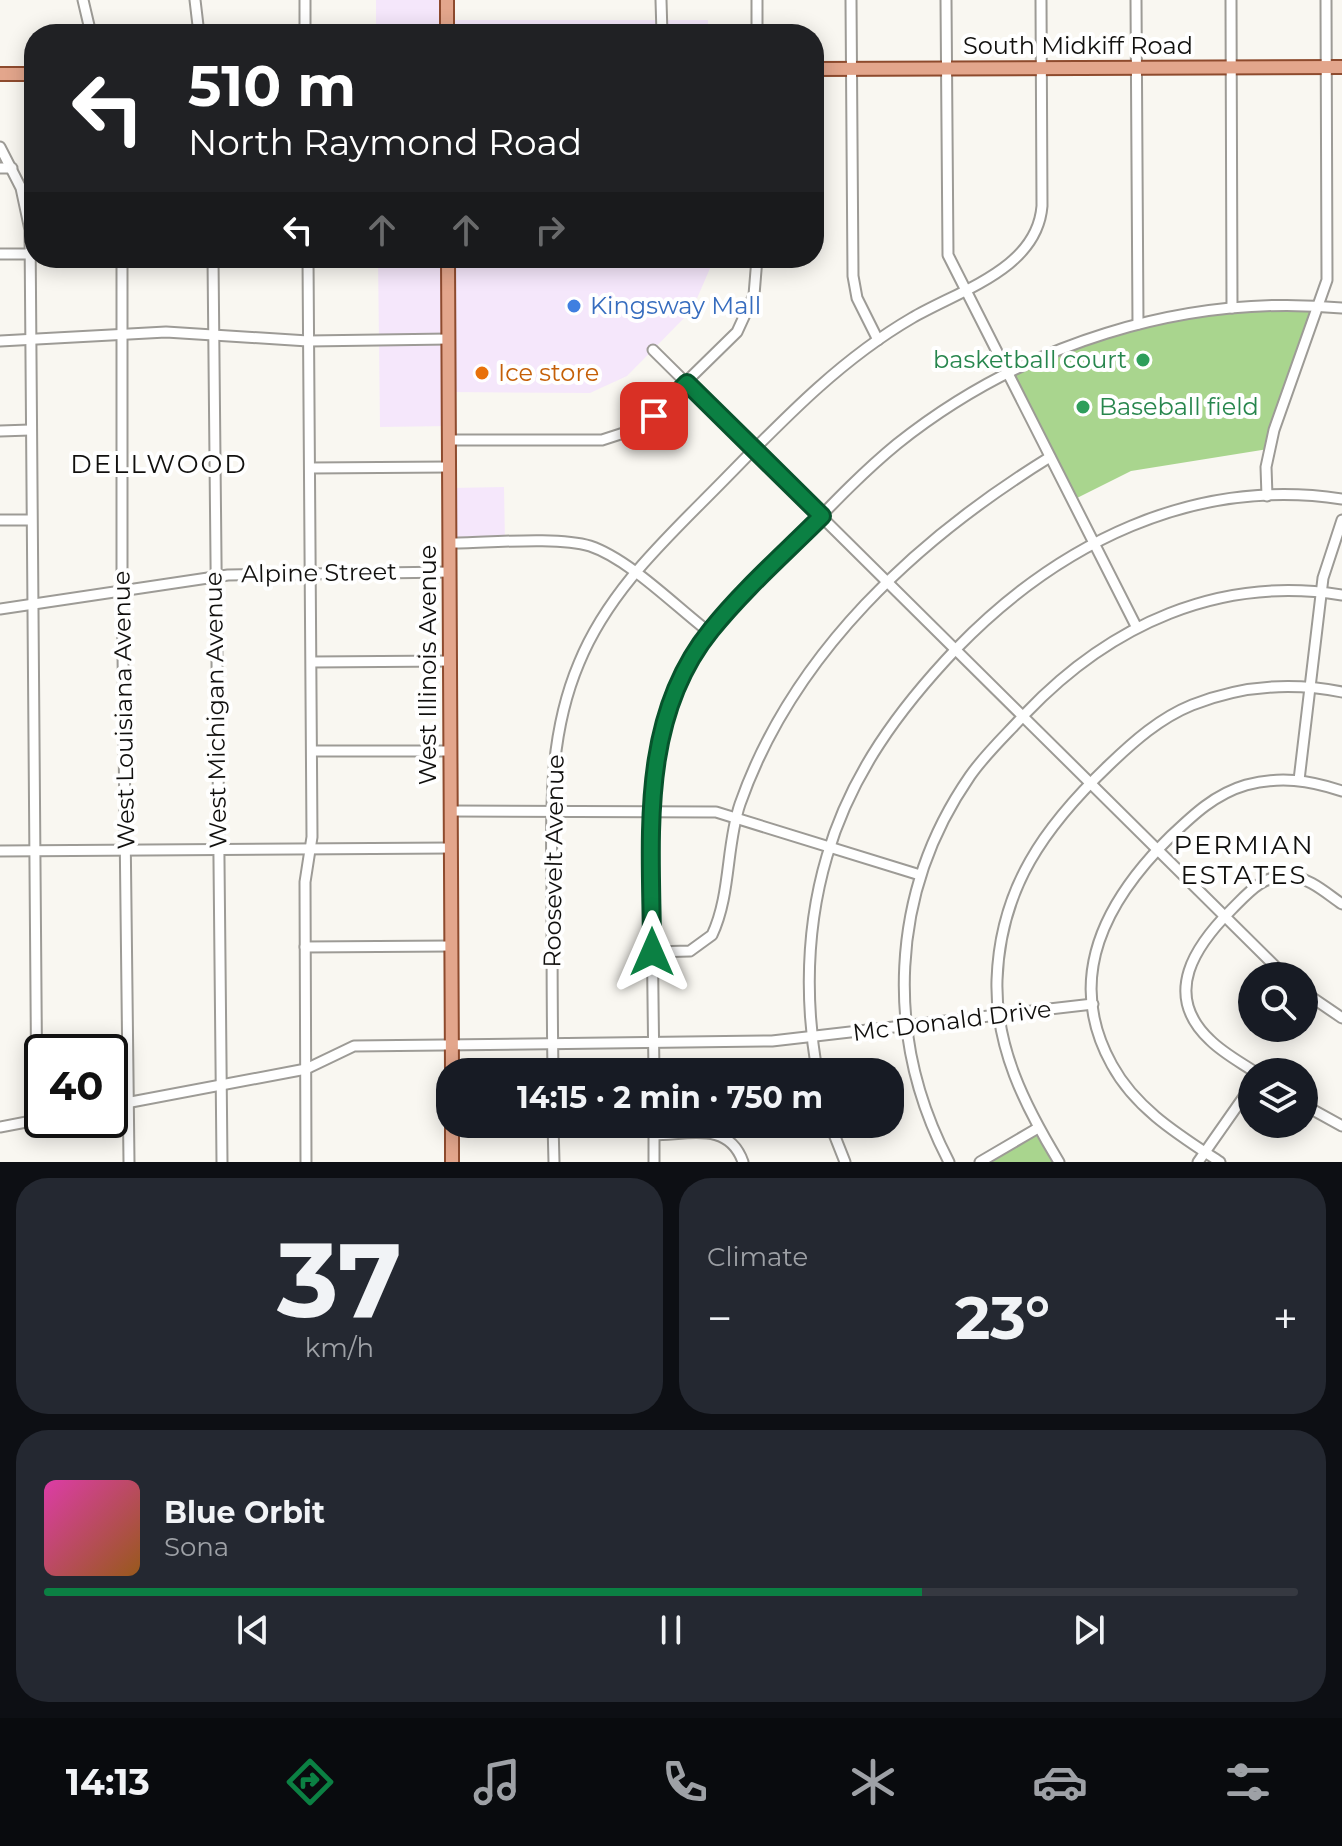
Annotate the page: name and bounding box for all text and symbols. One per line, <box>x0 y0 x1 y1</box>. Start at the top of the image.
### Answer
street label: South Midkiff Road <box>963 31 1193 60</box>
text: 510 m <box>188 52 356 120</box>
icon: left <box>56 56 160 160</box>
text: North Raymond Road <box>188 120 582 164</box>
icon: left <box>276 208 320 252</box>
icon: ahead <box>360 208 404 252</box>
icon: ahead <box>444 208 488 252</box>
icon: right <box>528 208 572 252</box>
place label: Kingsway Mall <box>590 291 761 320</box>
marker: Kingsway Mall <box>565 297 583 315</box>
place label: basketball court <box>933 345 1127 374</box>
marker: basketball court <box>1134 351 1152 369</box>
place label: Ice store <box>498 358 599 387</box>
marker: Ice store <box>473 364 491 382</box>
pin <box>620 382 688 450</box>
place label: Baseball field <box>1099 392 1259 421</box>
icon: arrive <box>632 394 676 438</box>
marker: Baseball field <box>1074 398 1092 416</box>
district label: DELLWOOD <box>70 448 248 480</box>
street label: West Illinois Avenue <box>413 545 442 785</box>
street label: Alpine Street <box>241 557 397 588</box>
street label: West Louisiana Avenue <box>107 570 140 850</box>
street label: West Michigan Avenue <box>199 571 232 849</box>
street label: Roosevelt Avenue <box>537 754 570 968</box>
district label: PERMIAN ESTATES <box>1173 829 1315 891</box>
position arrow <box>610 910 694 994</box>
map controls <box>1238 962 1318 1138</box>
button: search <box>1238 962 1318 1042</box>
street label: Mc Donald Drive <box>851 994 1053 1047</box>
speed limit sign: 40 <box>24 1034 128 1138</box>
button: layers <box>1238 1058 1318 1138</box>
text: 14:15 · 2 min · 750 m <box>517 1079 823 1116</box>
text: 37 <box>277 1216 402 1343</box>
text: Climate <box>707 1241 808 1273</box>
text: 23° <box>955 1281 1050 1354</box>
text: − <box>707 1291 732 1345</box>
text: + <box>1273 1291 1298 1345</box>
text: km/h <box>305 1332 374 1364</box>
text: Blue Orbit <box>164 1494 325 1531</box>
text: Sona <box>164 1531 229 1563</box>
icon: previous <box>231 1608 275 1652</box>
icon: pause <box>649 1608 693 1652</box>
icon: next <box>1067 1608 1111 1652</box>
icon: directions <box>282 1754 338 1810</box>
icon: music <box>469 1754 525 1810</box>
icon: phone <box>657 1754 713 1810</box>
icon: climate <box>845 1754 901 1810</box>
icon: car <box>1032 1754 1088 1810</box>
icon: filters <box>1220 1754 1276 1810</box>
text: 14:13 <box>66 1760 150 1804</box>

